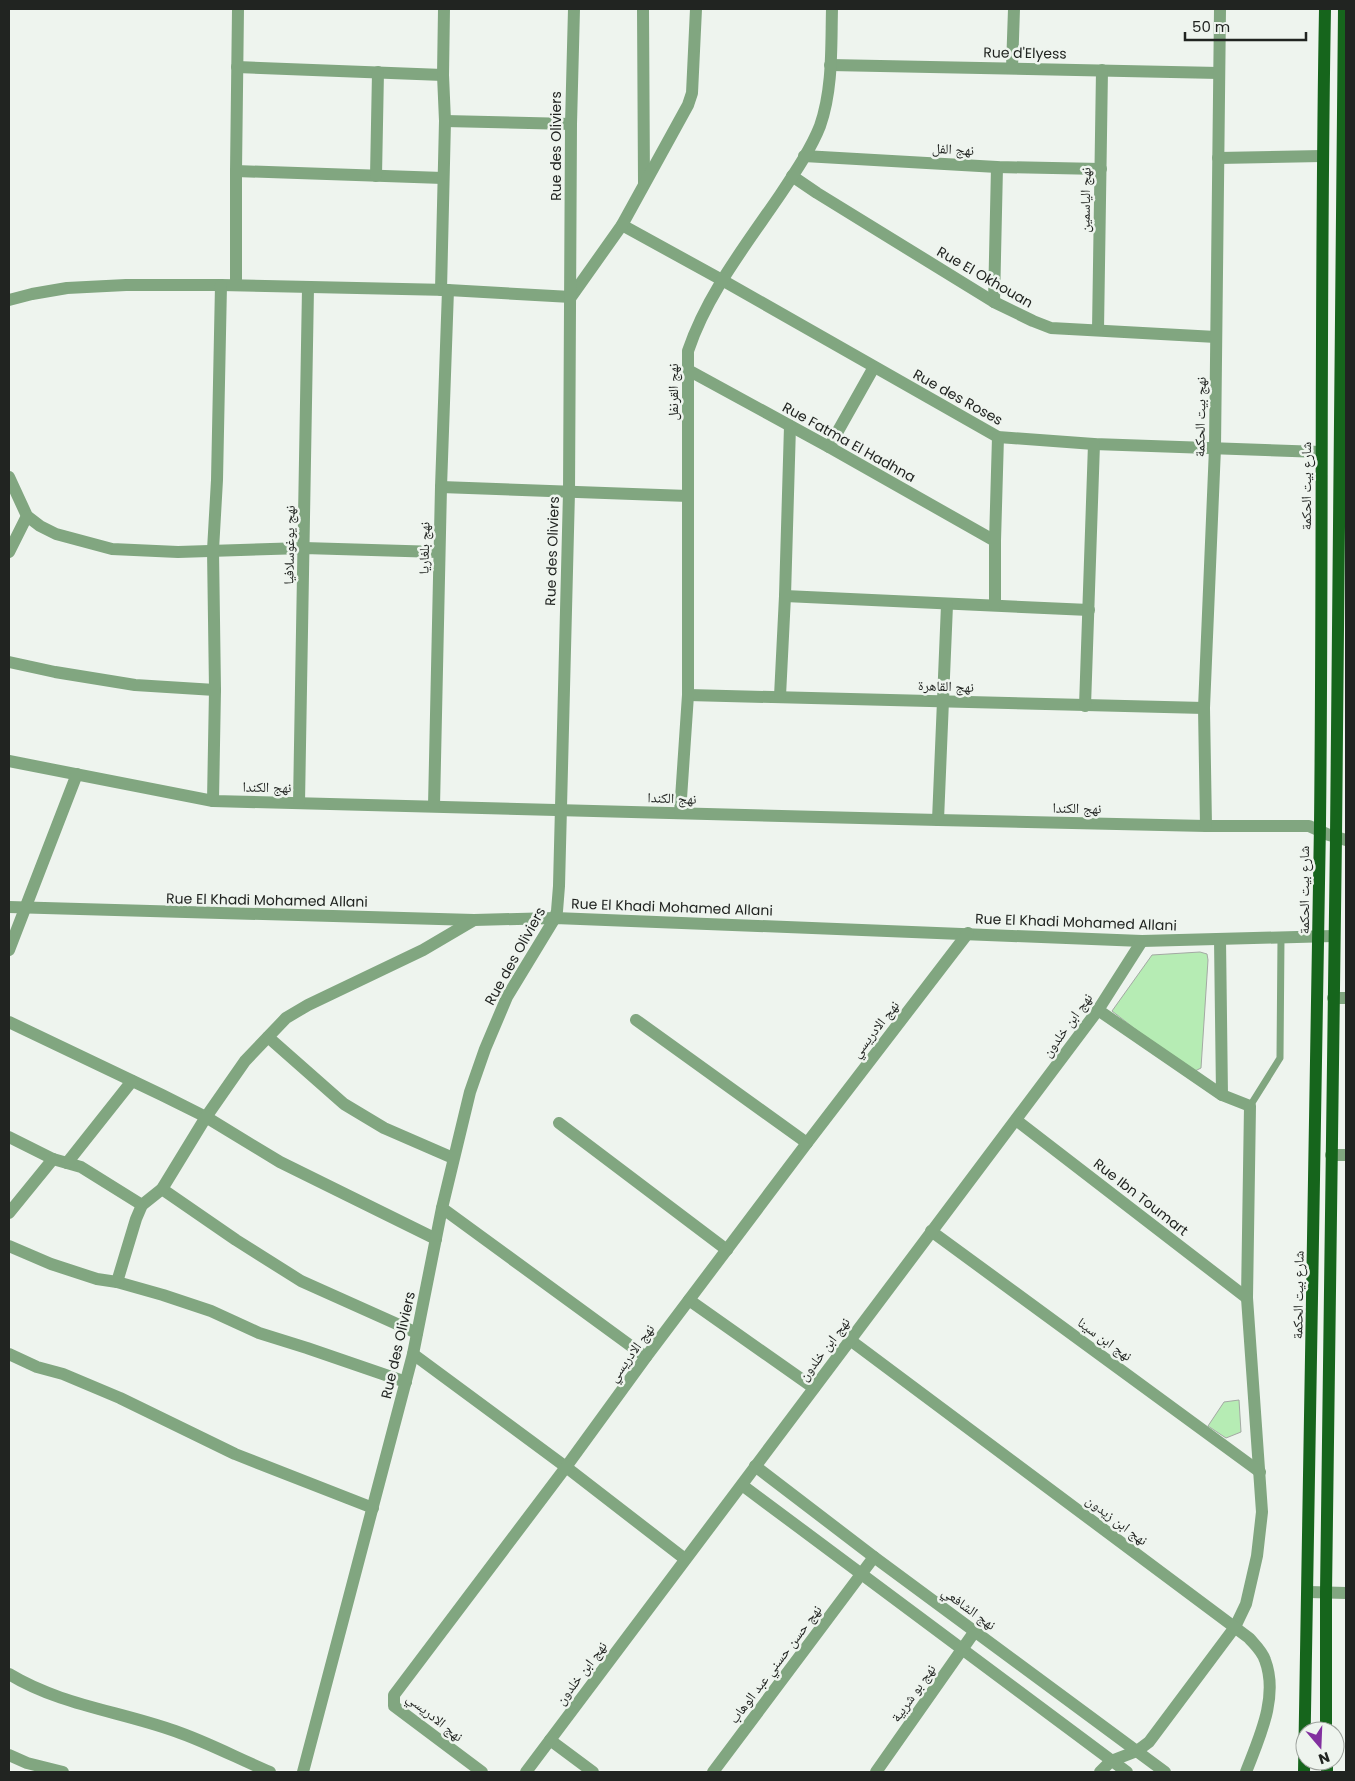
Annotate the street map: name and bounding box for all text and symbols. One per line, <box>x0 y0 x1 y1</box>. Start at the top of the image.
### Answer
scale bar <box>1185 10 1306 42</box>
text: 50 m <box>1192 16 1230 37</box>
street label: Rue d'Elyess <box>983 42 1067 64</box>
street label: Rue des Oliviers <box>546 91 566 201</box>
street label: نهج الفل <box>931 138 975 160</box>
street label: نهج الياسمين <box>1074 167 1096 233</box>
street label: Rue El Okhouan <box>933 241 1037 313</box>
street label: نهج القرنفل <box>663 363 683 421</box>
street label: Rue des Roses <box>909 364 1007 430</box>
street label: نهج بيت الحكمة <box>1189 376 1211 457</box>
street label: Rue Fatma El Hadhna <box>779 397 919 487</box>
street label: شارع بيت الحكمة <box>1296 442 1316 530</box>
street label: Rue des Oliviers <box>540 496 564 606</box>
street label: نهج يوغوسلافيا <box>278 505 300 585</box>
street label: نهج بلغاريا <box>414 521 434 574</box>
street label: نهج القاهرة <box>918 675 974 697</box>
street label: نهج الكندا <box>242 777 292 797</box>
street label: نهج الكندا <box>647 787 697 809</box>
street label: نهج الكندا <box>1052 798 1102 818</box>
street label: شارع بيت الحكمة <box>1294 846 1314 934</box>
street label: Rue El Khadi Mohamed Allani <box>166 888 368 912</box>
street label: Rue El Khadi Mohamed Allani <box>571 893 773 921</box>
street label: Rue des Oliviers <box>480 903 550 1009</box>
street label: Rue El Khadi Mohamed Allani <box>975 908 1177 936</box>
street label: نهج ابن خلدون <box>1037 989 1097 1061</box>
street label: نهج الادريسي <box>846 996 905 1063</box>
street label: Rue Ibn Toumart <box>1089 1154 1193 1240</box>
street label: شارع بيت الحكمة <box>1287 1251 1309 1339</box>
street label: Rue des Oliviers <box>376 1289 420 1401</box>
street label: نهج ابن سينا <box>1074 1312 1137 1366</box>
street label: نهج ابن خلدون <box>793 1313 855 1385</box>
street label: نهج الادريسي <box>603 1320 660 1387</box>
street label: نهج ابن زيدون <box>1082 1490 1152 1550</box>
street label: نهج الشافعي <box>937 1581 1000 1636</box>
street label: نهج حسن حسني عبد الوهاب <box>724 1600 828 1728</box>
street label: نهج ابن خلدون <box>550 1637 612 1709</box>
street label: نهج بو شربية <box>886 1660 940 1726</box>
street label: نهج الادريسي <box>401 1688 468 1747</box>
north arrow <box>1295 1721 1345 1771</box>
text: N <box>1316 1747 1332 1769</box>

